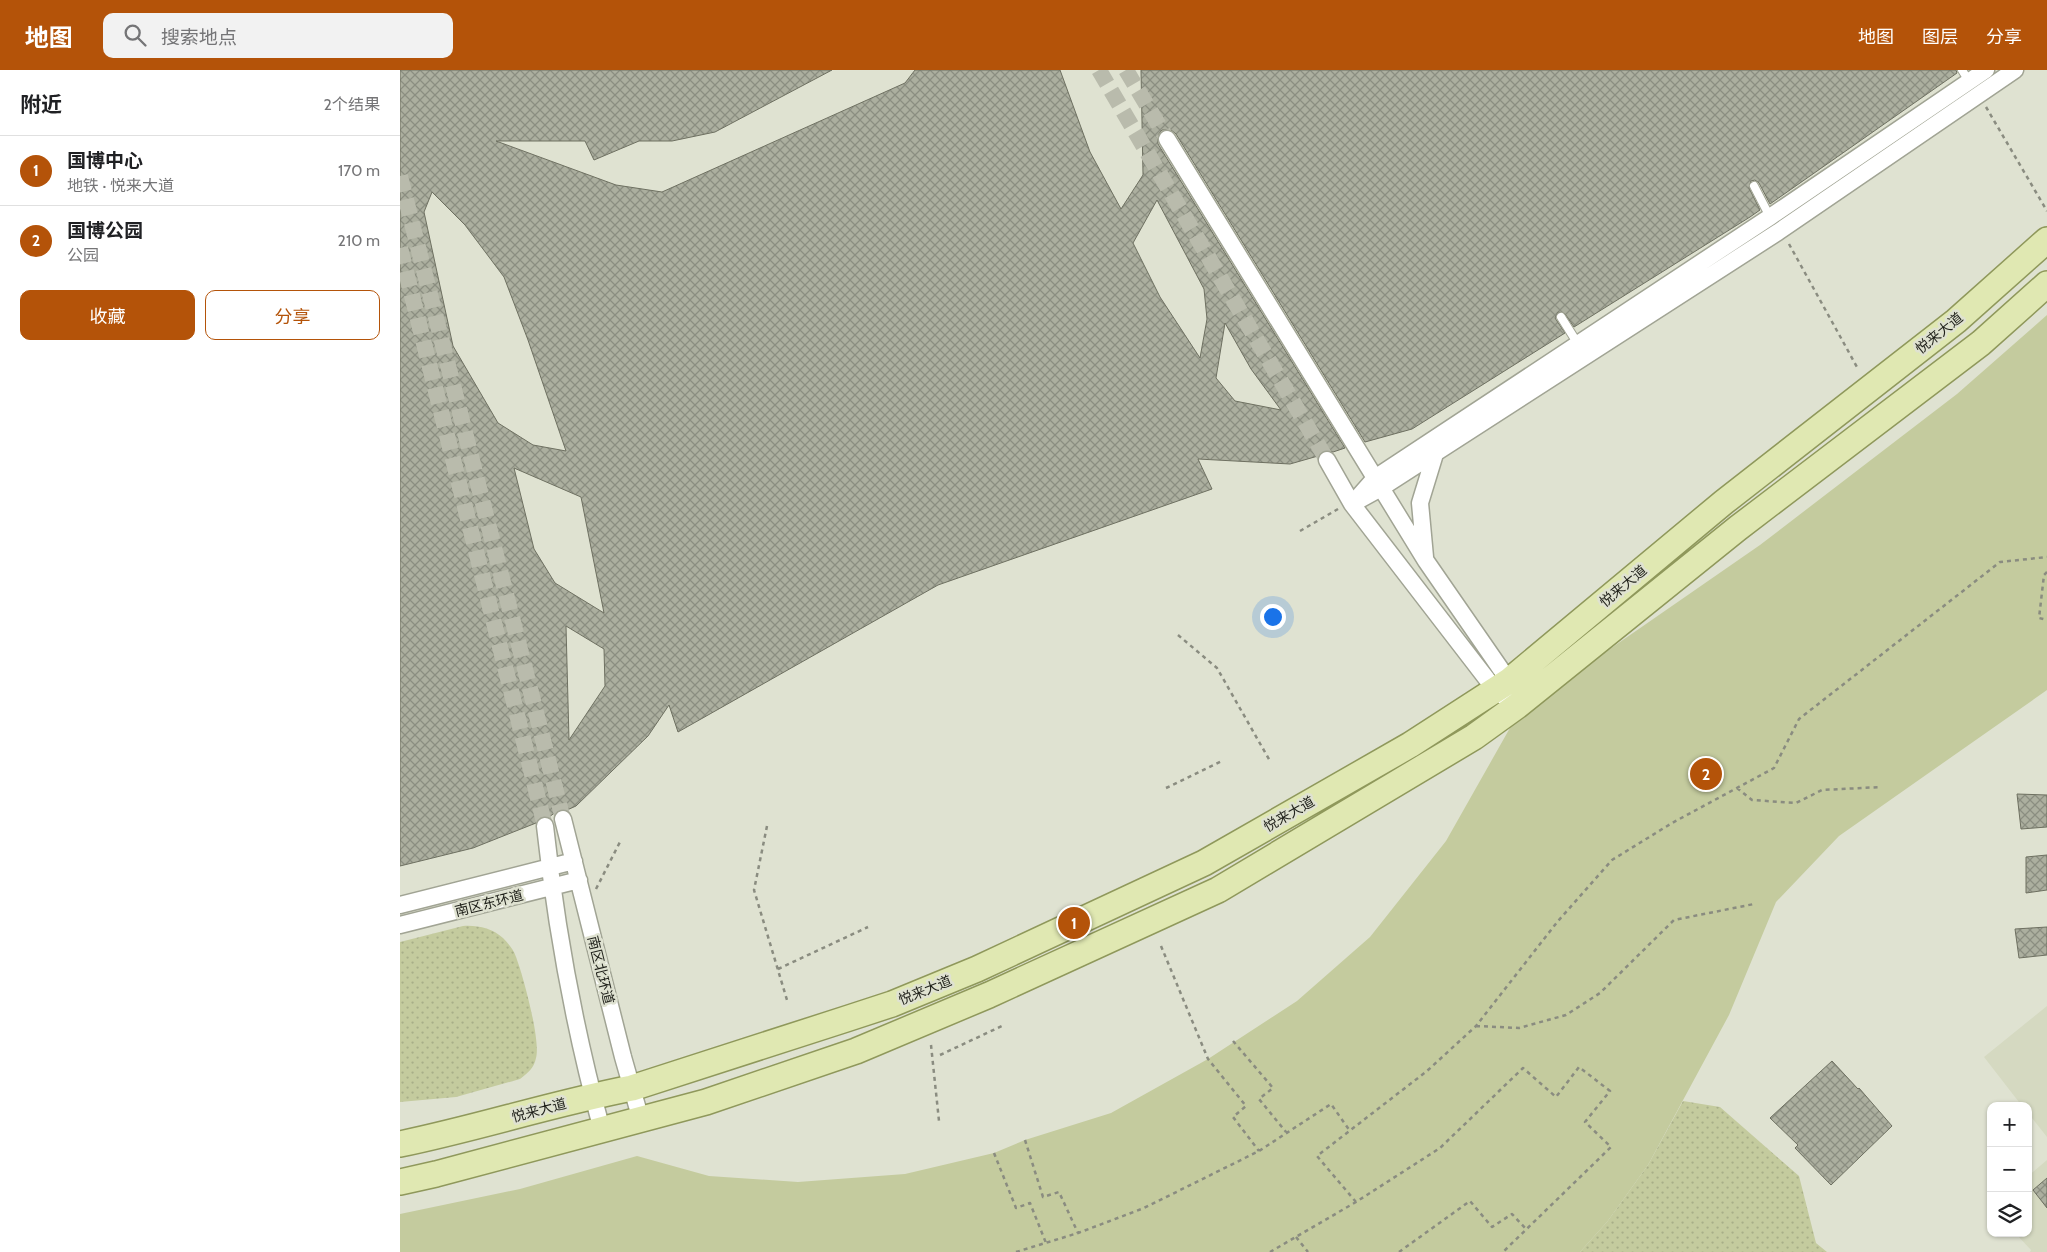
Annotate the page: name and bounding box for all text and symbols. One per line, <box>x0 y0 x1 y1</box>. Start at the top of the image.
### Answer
search box <box>103 13 453 58</box>
icon: search <box>121 21 149 49</box>
text: 地图 <box>25 23 73 52</box>
text: 搜索地点 <box>161 26 237 49</box>
text: 地图 <box>1858 26 1894 48</box>
text: 图层 <box>1922 26 1958 48</box>
text: 分享 <box>1986 26 2022 48</box>
text: 附近 <box>20 92 62 117</box>
text: 2个结果 <box>324 95 380 114</box>
text: 国博中心 <box>67 149 143 172</box>
text: 1 <box>33 161 39 180</box>
text: 170 m <box>338 161 380 180</box>
text: 地铁 · 悦来大道 <box>67 176 174 195</box>
text: 国博公园 <box>67 219 143 242</box>
text: 2 <box>32 231 40 250</box>
text: 210 m <box>338 231 380 250</box>
text: 公园 <box>67 246 99 265</box>
button: 收藏 <box>20 290 195 340</box>
button: 分享 <box>205 290 380 340</box>
street label: 悦来大道 <box>1912 308 1966 358</box>
street label: 悦来大道 <box>1596 561 1650 611</box>
your location <box>1260 604 1286 630</box>
pin: 2 <box>1690 755 1722 793</box>
street label: 悦来大道 <box>1260 792 1318 836</box>
street label: 南区东环道 <box>453 886 525 920</box>
pin: 1 <box>1058 904 1090 942</box>
street label: 南区北环道 <box>584 934 618 1006</box>
street label: 悦来大道 <box>896 971 954 1009</box>
street label: 悦来大道 <box>510 1094 568 1126</box>
map controls <box>1987 1102 2032 1237</box>
button: + <box>1987 1102 2032 1147</box>
button: − <box>1987 1147 2032 1192</box>
button: layers <box>1987 1192 2032 1237</box>

